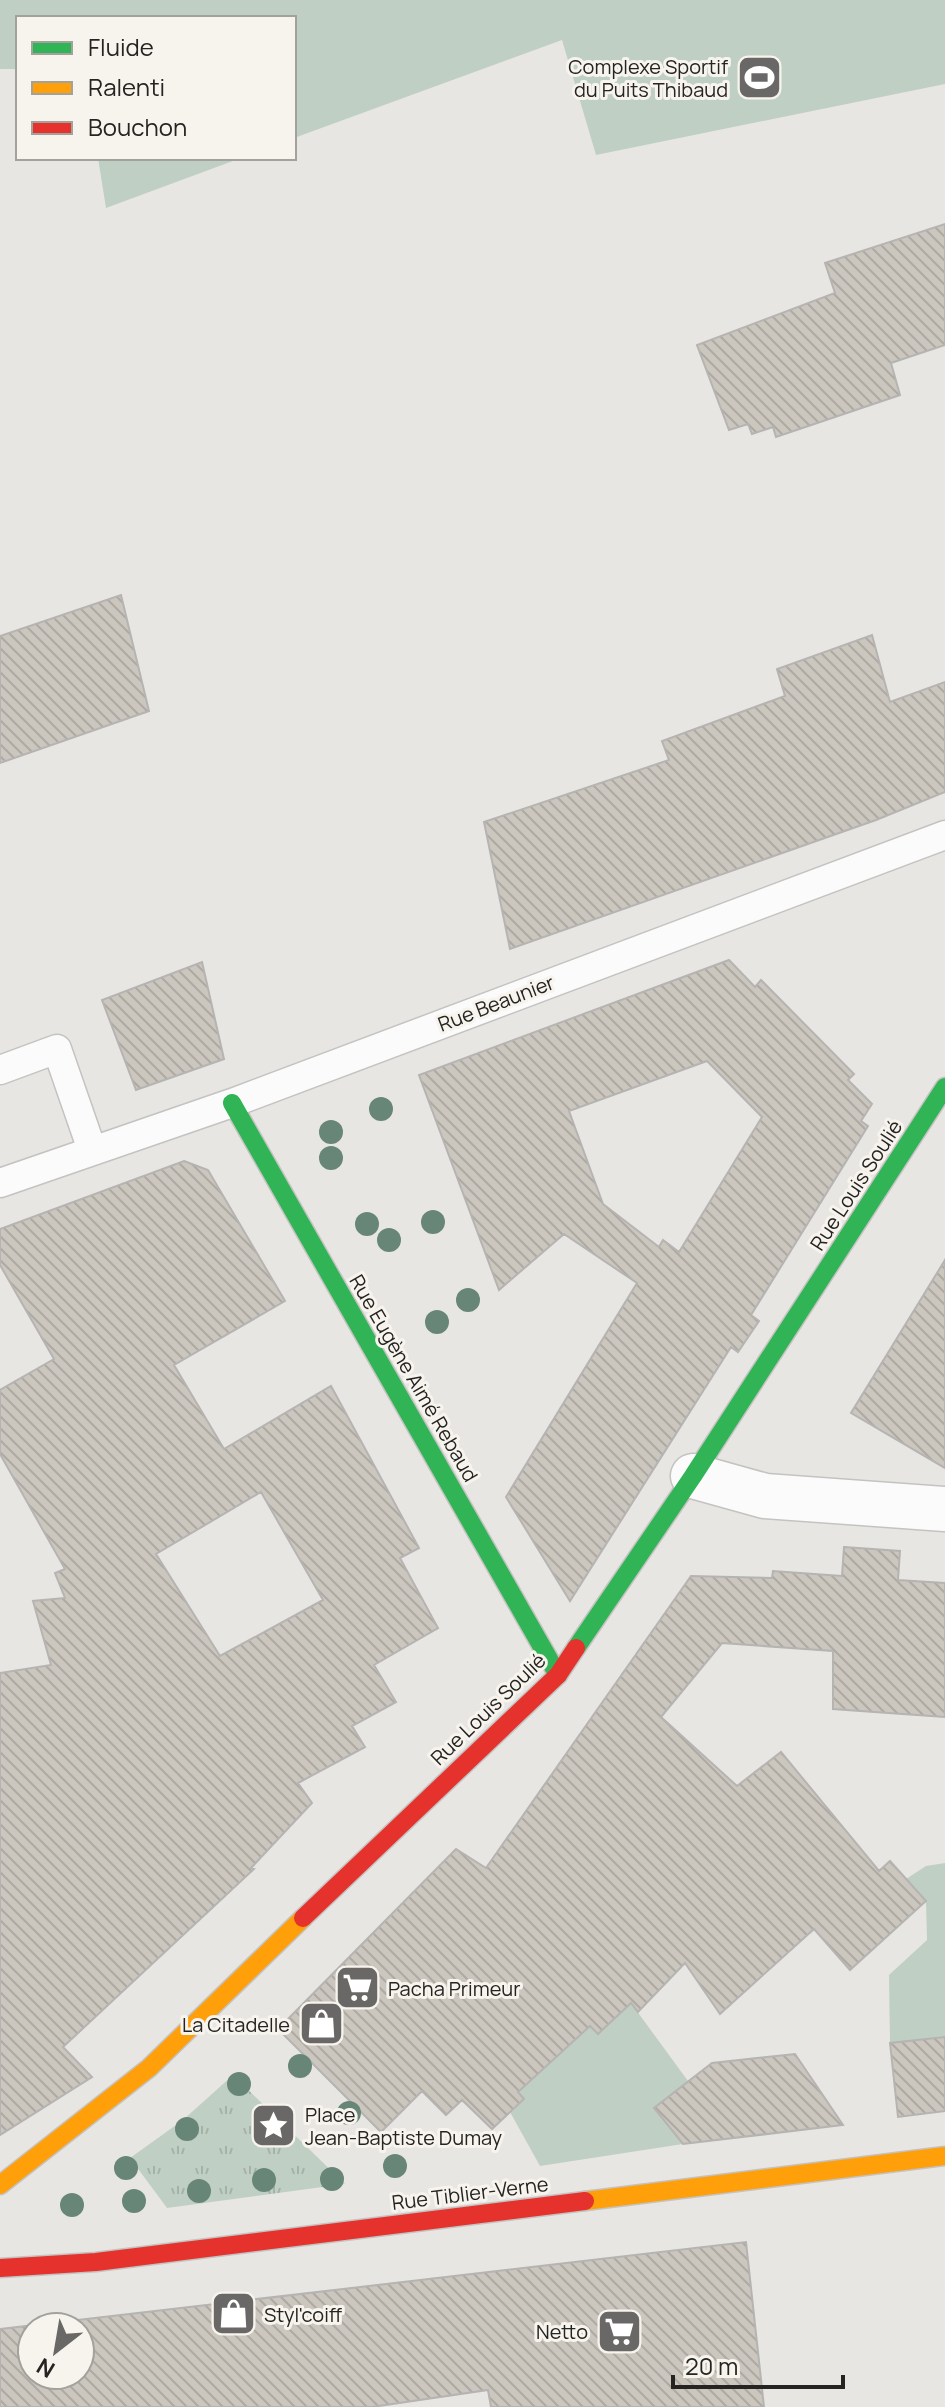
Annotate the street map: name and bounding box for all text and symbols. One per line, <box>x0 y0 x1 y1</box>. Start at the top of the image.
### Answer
legend <box>16 16 296 160</box>
text: Fluide <box>88 30 154 63</box>
place label: Complexe Sportif du Puits Thibaud <box>568 53 728 103</box>
sports icon: Complexe Sportif du Puits Thibaud <box>735 53 783 101</box>
text: Ralenti <box>88 70 165 103</box>
text: Bouchon <box>88 110 187 143</box>
street label: Rue Beaunier <box>434 968 558 1038</box>
street label: Rue Louis Soulié <box>804 1115 908 1255</box>
street label: Rue Eugène Aimé Rebaud <box>344 1269 484 1487</box>
street label: Rue Louis Soulié <box>425 1647 551 1771</box>
supermarket icon: Pacha Primeur <box>333 1964 381 2012</box>
place label: Pacha Primeur <box>388 1975 520 2002</box>
shop icon: La Citadelle <box>297 2000 345 2048</box>
place label: La Citadelle <box>182 2011 290 2038</box>
place label: Place Jean-Baptiste Dumay <box>305 2101 503 2151</box>
place icon: Place Jean-Baptiste Dumay <box>250 2102 298 2150</box>
street label: Rue Tiblier-Verne <box>390 2170 550 2216</box>
shop icon: Styl'coiff <box>209 2290 257 2338</box>
place label: Styl'coiff <box>264 2301 343 2328</box>
supermarket icon: Netto <box>595 2307 643 2355</box>
north arrow <box>16 2311 96 2391</box>
place label: Netto <box>536 2318 588 2345</box>
scale bar <box>673 2339 843 2389</box>
text: 20 m <box>685 2349 738 2382</box>
text: N <box>31 2351 60 2385</box>

